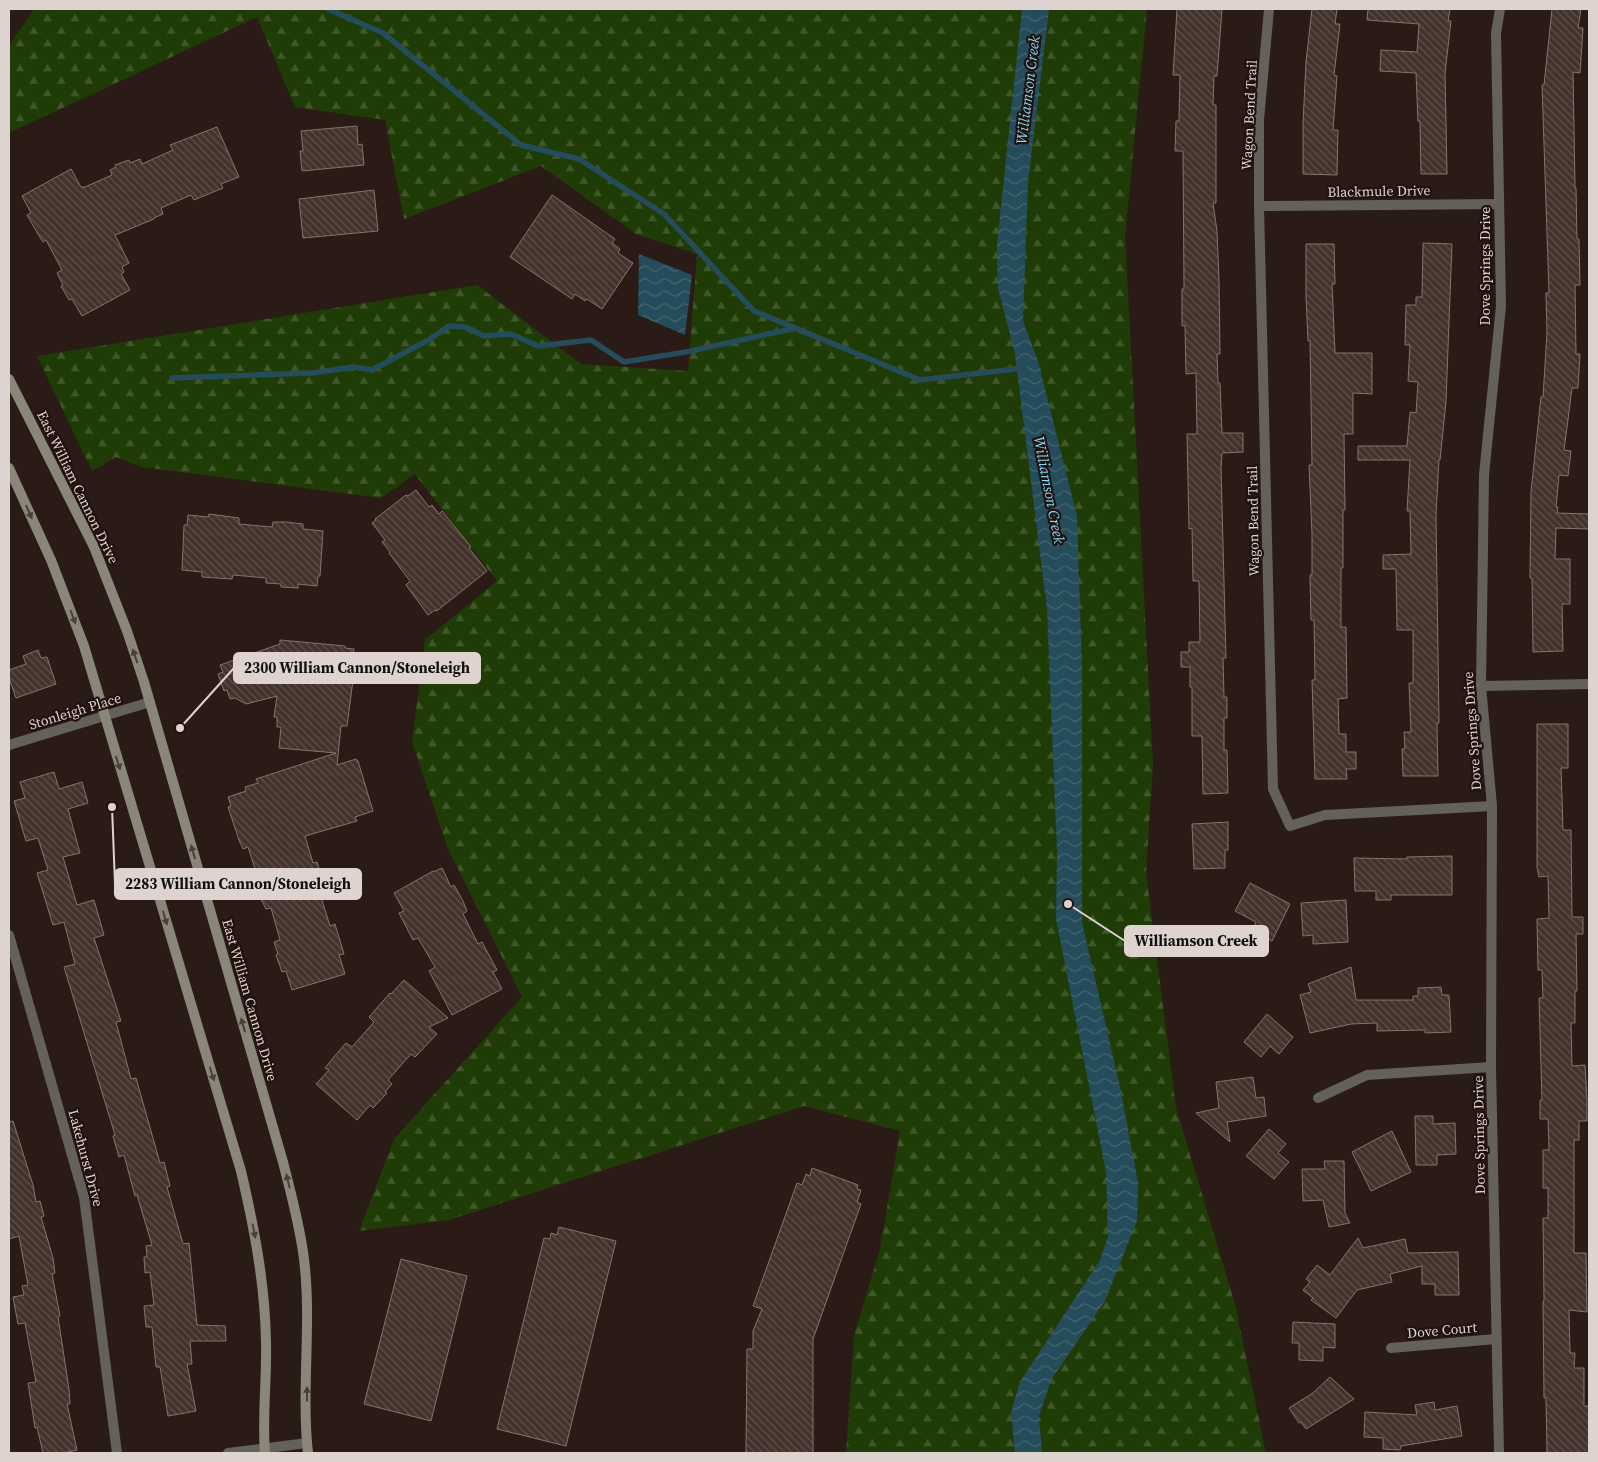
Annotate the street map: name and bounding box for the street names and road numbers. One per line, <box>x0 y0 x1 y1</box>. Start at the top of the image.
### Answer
street label: Wagon Bend Trail <box>1236 59 1262 171</box>
street label: Blackmule Drive <box>1327 180 1431 202</box>
street label: Dove Springs Drive <box>1475 207 1495 325</box>
street label: East William Cannon Drive <box>32 407 124 567</box>
street label: Wagon Bend Trail <box>1242 466 1264 576</box>
street label: Dove Springs Drive <box>1458 671 1486 791</box>
street label: Stonleigh Place <box>26 687 124 735</box>
street label: East William Cannon Drive <box>217 917 283 1083</box>
street label: Dove Springs Drive <box>1468 1075 1490 1195</box>
street label: Lakehurst Drive <box>63 1107 109 1209</box>
street label: Dove Court <box>1406 1317 1478 1343</box>

